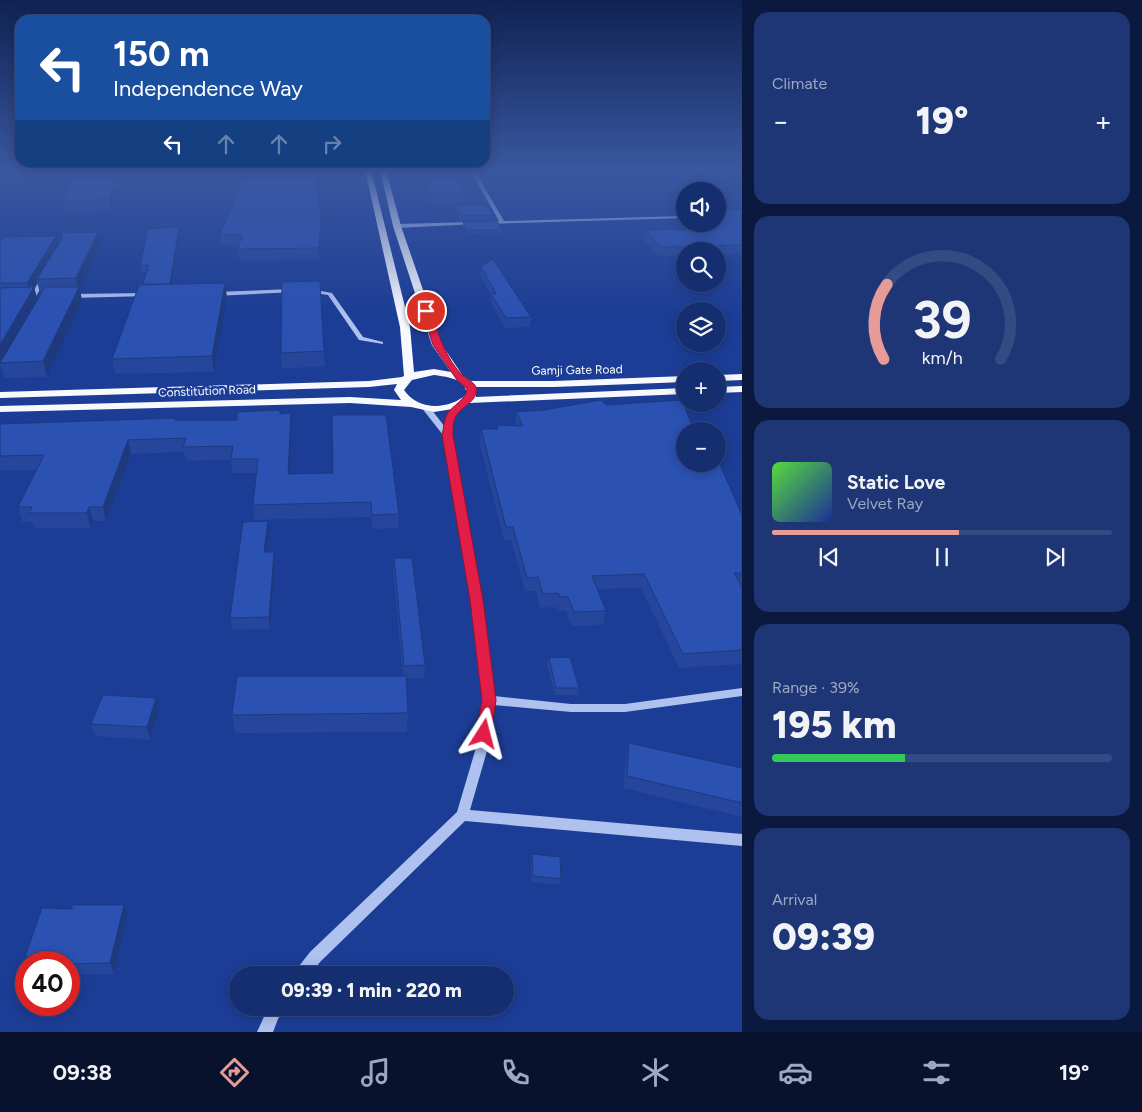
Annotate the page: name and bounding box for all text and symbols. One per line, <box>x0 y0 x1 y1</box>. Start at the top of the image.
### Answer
text: 150 m <box>113 33 210 75</box>
icon: left <box>30 35 95 100</box>
text: Climate <box>772 74 827 93</box>
text: Independence Way <box>113 75 303 102</box>
text: 19° <box>915 98 969 144</box>
text: − <box>772 104 789 138</box>
text: + <box>1095 104 1112 138</box>
icon: left <box>159 130 187 158</box>
icon: ahead <box>212 130 240 158</box>
icon: ahead <box>265 130 293 158</box>
icon: right <box>318 130 346 158</box>
map controls <box>676 182 726 472</box>
button: sound <box>676 182 726 232</box>
button: search <box>676 242 726 292</box>
text: 39 <box>912 289 972 351</box>
pin <box>405 290 447 332</box>
icon: arrive <box>412 297 440 325</box>
button: layers <box>676 302 726 352</box>
text: km/h <box>922 347 962 368</box>
street label: Gamji Gate Road <box>531 362 623 378</box>
button: + <box>676 362 726 412</box>
street label: Constitution Road <box>158 382 256 400</box>
button: − <box>676 422 726 472</box>
text: Static Love <box>847 471 945 494</box>
text: Velvet Ray <box>847 494 923 513</box>
icon: previous <box>815 543 843 571</box>
icon: pause <box>928 543 956 571</box>
icon: next <box>1041 543 1069 571</box>
text: Range · 39% <box>772 678 860 697</box>
text: 195 km <box>772 702 896 748</box>
position arrow <box>457 707 509 759</box>
text: Arrival <box>772 890 817 909</box>
text: 09:39 <box>772 914 875 960</box>
speed limit sign: 40 <box>15 951 80 1016</box>
text: 09:39 · 1 min · 220 m <box>281 979 462 1002</box>
icon: directions <box>217 1055 252 1090</box>
icon: music <box>358 1055 393 1090</box>
icon: phone <box>498 1055 533 1090</box>
icon: climate <box>638 1055 673 1090</box>
icon: car <box>778 1055 813 1090</box>
icon: filters <box>919 1055 954 1090</box>
text: 09:38 <box>53 1059 112 1086</box>
text: 19° <box>1059 1059 1089 1086</box>

